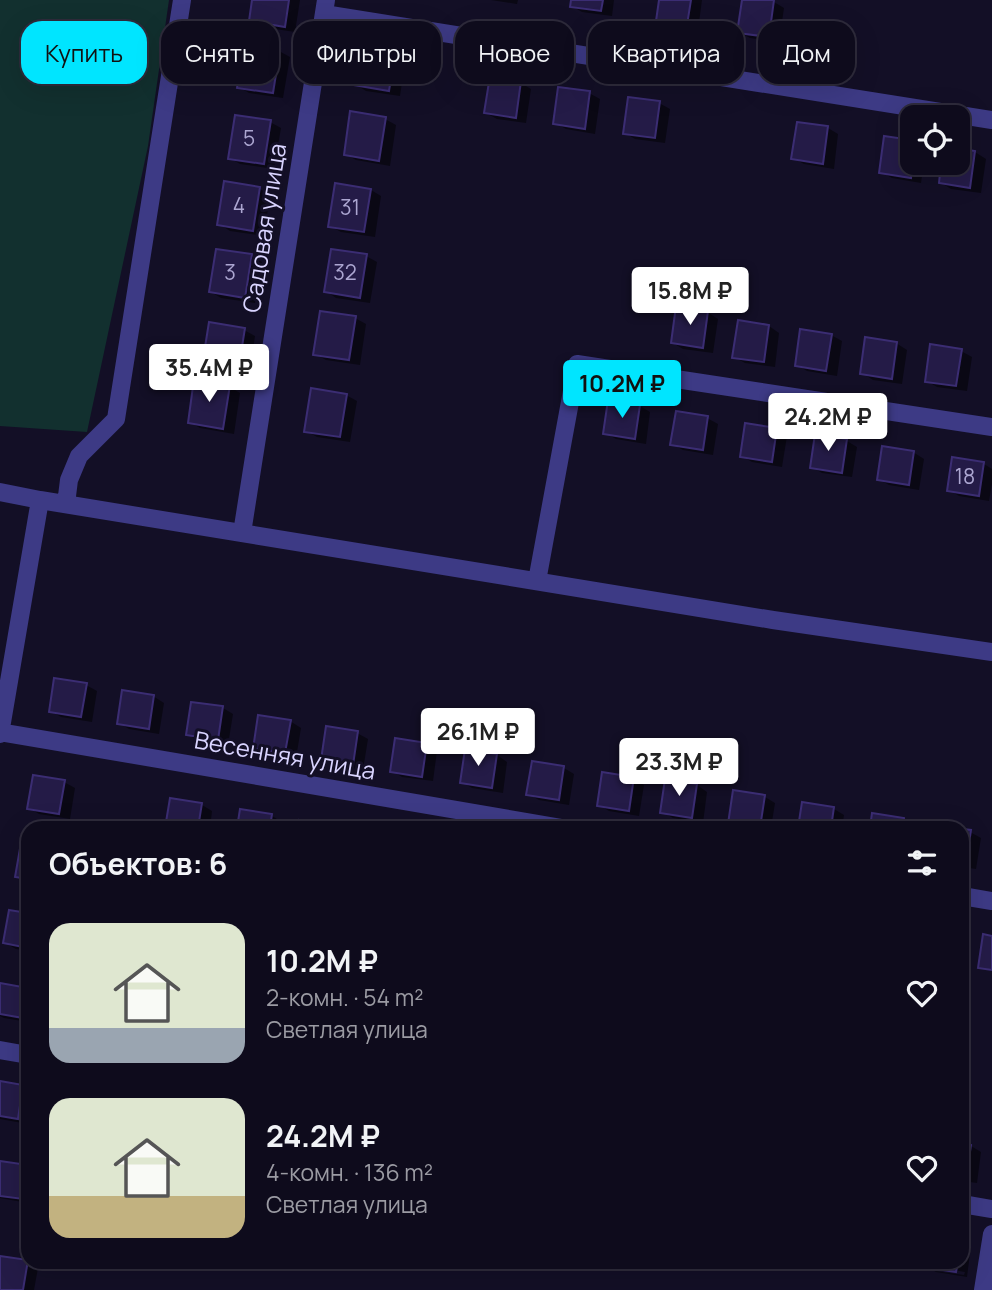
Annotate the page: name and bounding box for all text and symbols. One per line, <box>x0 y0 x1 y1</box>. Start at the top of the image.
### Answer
chip: Купить <box>21 21 147 84</box>
chip: Снять <box>161 21 279 84</box>
chip: Фильтры <box>293 21 441 84</box>
chip: Новое <box>455 21 574 84</box>
chip: Квартира <box>588 21 744 84</box>
chip: Дом <box>758 21 855 84</box>
map controls <box>900 105 970 175</box>
button: locate <box>900 105 970 175</box>
house number: 5 <box>243 124 255 152</box>
street label: Садовая улица <box>234 141 293 315</box>
house number: 4 <box>233 191 245 219</box>
house number: 31 <box>340 193 360 221</box>
house number: 3 <box>224 258 236 286</box>
house number: 32 <box>333 258 357 286</box>
pin: 15.8M ₽ <box>625 268 755 327</box>
text: 15.8M ₽ <box>648 274 732 306</box>
pin: 35.4M ₽ <box>144 344 274 404</box>
text: 35.4M ₽ <box>165 351 253 383</box>
pin: 10.2M ₽ <box>557 360 687 420</box>
text: 10.2M ₽ <box>579 367 665 399</box>
pin: 24.2M ₽ <box>763 393 893 453</box>
text: 24.2M ₽ <box>784 400 872 432</box>
house number: 18 <box>955 462 975 490</box>
pin: 26.1M ₽ <box>413 708 543 768</box>
text: 26.1M ₽ <box>437 715 519 747</box>
street label: Весенняя улица <box>192 722 379 787</box>
pin: 23.3M ₽ <box>614 738 744 798</box>
text: 23.3M ₽ <box>635 745 723 777</box>
text: Объектов: 6 <box>49 843 227 884</box>
icon: filters <box>903 844 941 882</box>
text: 10.2M ₽ <box>266 940 378 981</box>
icon: home <box>105 951 189 1035</box>
icon: heart <box>903 974 941 1012</box>
text: 2-комн. · 54 m² <box>266 981 423 1013</box>
text: Светлая улица <box>266 1013 428 1045</box>
text: 24.2M ₽ <box>266 1115 380 1156</box>
icon: home <box>105 1126 189 1210</box>
icon: heart <box>903 1149 941 1187</box>
text: 4-комн. · 136 m² <box>266 1156 433 1188</box>
text: Светлая улица <box>266 1188 428 1220</box>

